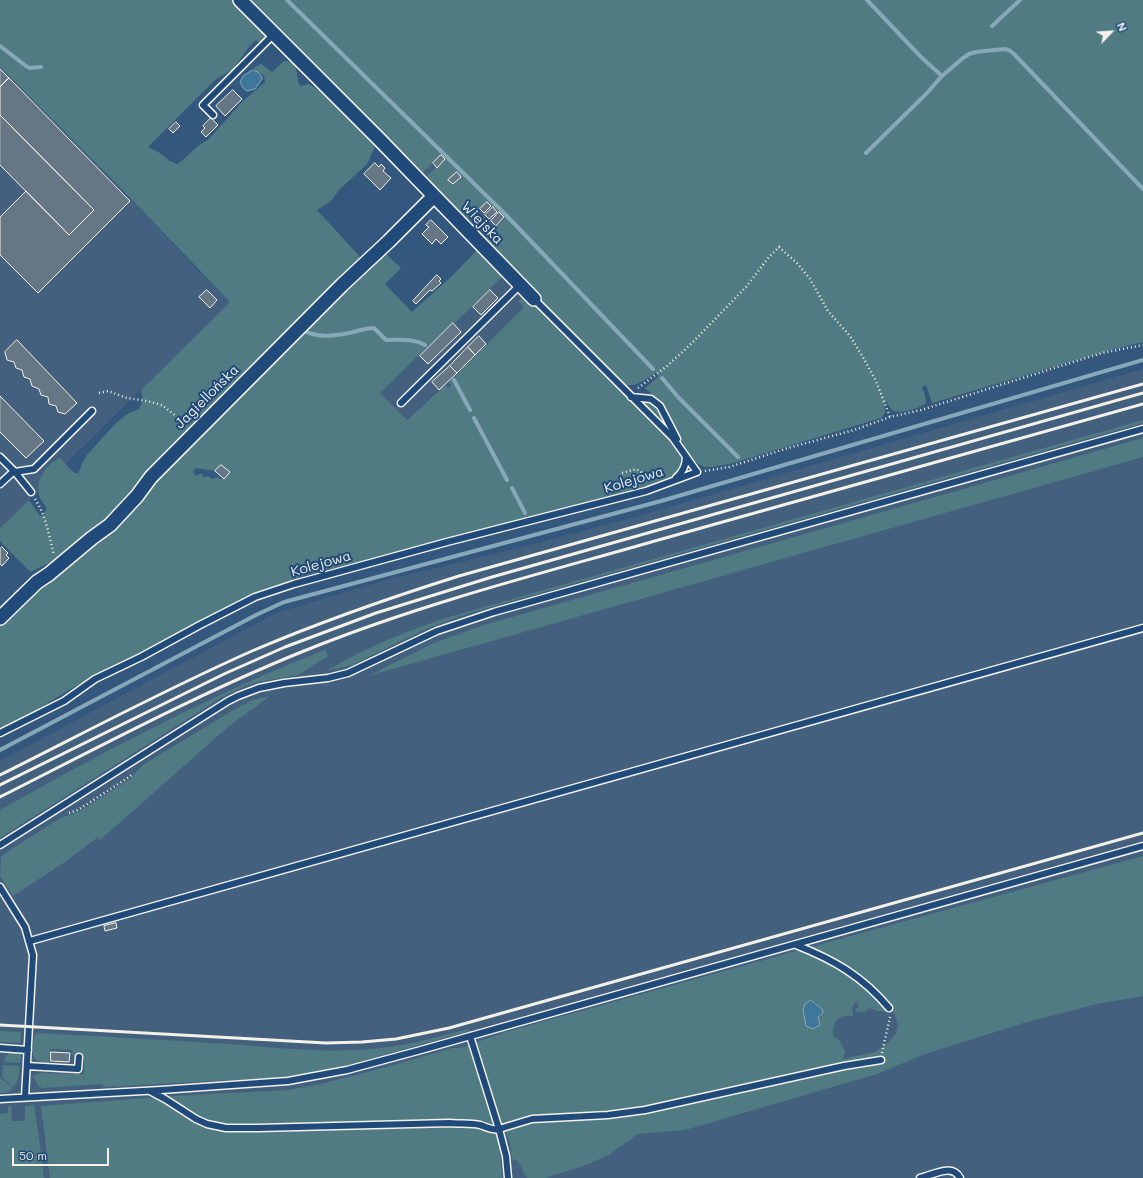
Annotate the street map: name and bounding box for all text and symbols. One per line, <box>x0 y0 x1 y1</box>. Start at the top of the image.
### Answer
north arrow <box>1091 12 1131 52</box>
text: N <box>1114 20 1131 34</box>
street label: Wiejska <box>458 198 506 248</box>
street label: Jagiellońska <box>172 362 242 432</box>
street label: Kolejowa <box>602 463 666 497</box>
street label: Kolejowa <box>289 547 353 581</box>
scale bar <box>14 1140 111 1166</box>
text: 50 m <box>19 1147 47 1163</box>

